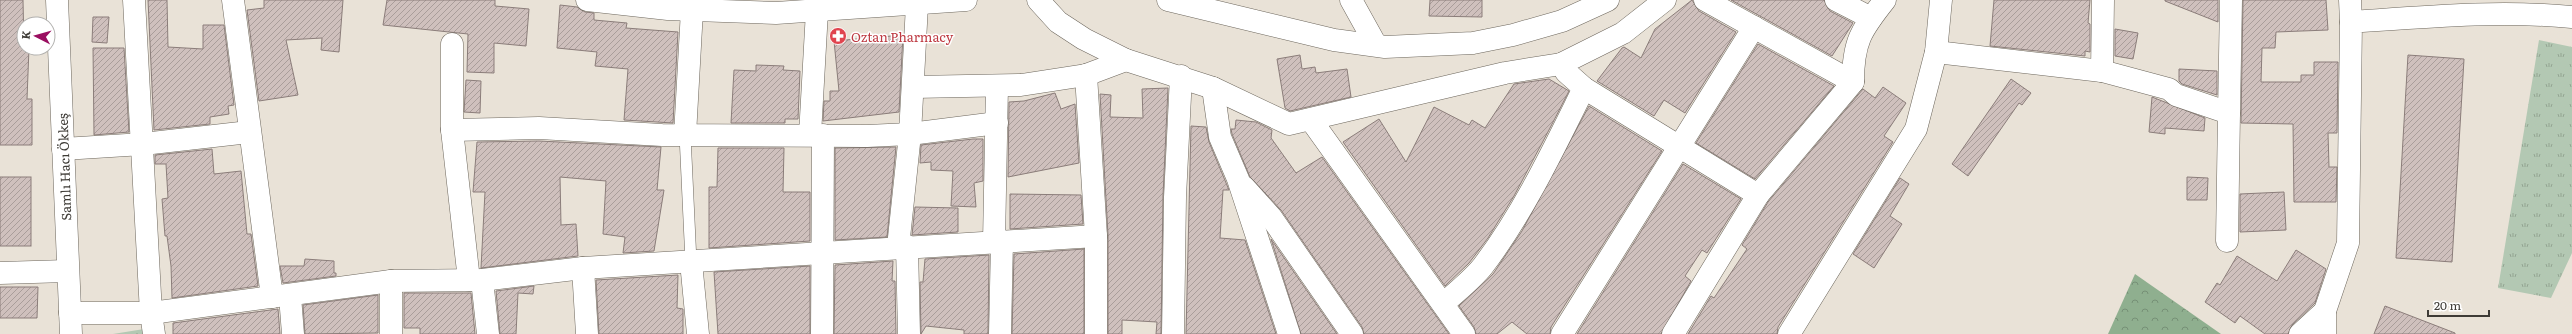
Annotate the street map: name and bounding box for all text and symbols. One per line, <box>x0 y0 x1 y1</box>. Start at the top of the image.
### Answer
north arrow <box>16 16 56 56</box>
pharmacy icon: Oztan Pharmacy <box>828 26 848 46</box>
place label: Oztan Pharmacy <box>851 27 954 46</box>
text: K <box>17 29 34 40</box>
street label: Samlı Hacı Ökkeş <box>53 113 75 221</box>
scale bar <box>2428 292 2489 318</box>
text: 20 m <box>2434 296 2461 314</box>

